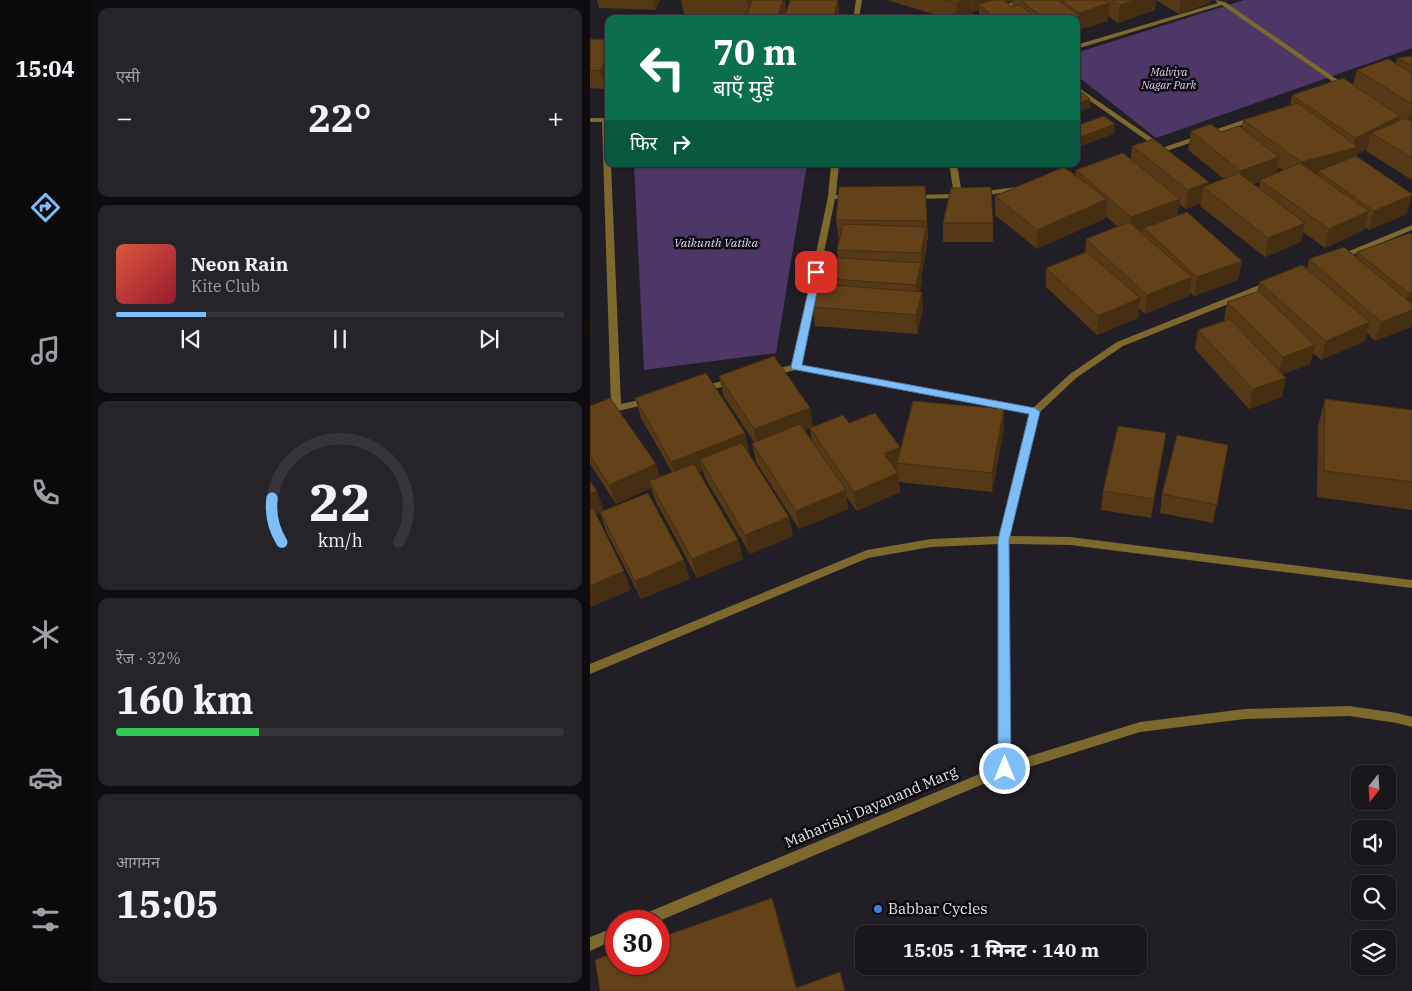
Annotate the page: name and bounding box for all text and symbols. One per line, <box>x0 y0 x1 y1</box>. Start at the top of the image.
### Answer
text: 70 m <box>713 29 797 75</box>
icon: left <box>630 35 695 100</box>
text: 15:04 <box>15 54 75 83</box>
park label: Malviya Nagar Park <box>1141 65 1197 92</box>
text: एसी <box>116 66 140 86</box>
text: बाएँ मुड़ें <box>713 73 773 102</box>
text: 22° <box>308 93 372 142</box>
text: − <box>116 99 133 136</box>
text: + <box>547 99 564 136</box>
icon: right <box>667 130 695 158</box>
text: फिर <box>630 131 657 155</box>
icon: directions <box>28 190 63 225</box>
park label: Vaikunth Vatika <box>674 235 758 250</box>
pin <box>795 251 837 293</box>
text: Neon Rain <box>191 252 288 276</box>
icon: arrive <box>802 258 830 286</box>
text: Kite Club <box>191 276 260 296</box>
icon: previous <box>177 325 205 353</box>
icon: pause <box>326 325 354 353</box>
icon: next <box>475 325 503 353</box>
icon: music <box>28 333 63 368</box>
text: 22 <box>309 468 371 535</box>
icon: phone <box>28 475 63 510</box>
text: km/h <box>317 529 363 552</box>
icon: climate <box>28 617 63 652</box>
text: रेंज · 32% <box>116 648 181 668</box>
text: 160 km <box>116 675 254 724</box>
position arrow <box>978 742 1030 794</box>
icon: car <box>28 760 63 795</box>
street label: Maharishi Dayanand Marg <box>782 762 960 852</box>
north arrow <box>1351 765 1396 810</box>
map controls <box>1351 765 1396 975</box>
button: sound <box>1351 820 1396 865</box>
text: आगमन <box>116 852 160 872</box>
button: search <box>1351 875 1396 920</box>
text: 15:05 <box>116 879 219 928</box>
place label: Babbar Cycles <box>888 899 988 918</box>
icon: filters <box>28 902 63 937</box>
marker: Babbar Cycles <box>872 903 884 915</box>
speed limit sign: 30 <box>605 910 670 975</box>
button: layers <box>1351 930 1396 975</box>
text: 15:05 · 1 मिनट · 140 m <box>903 938 1099 962</box>

